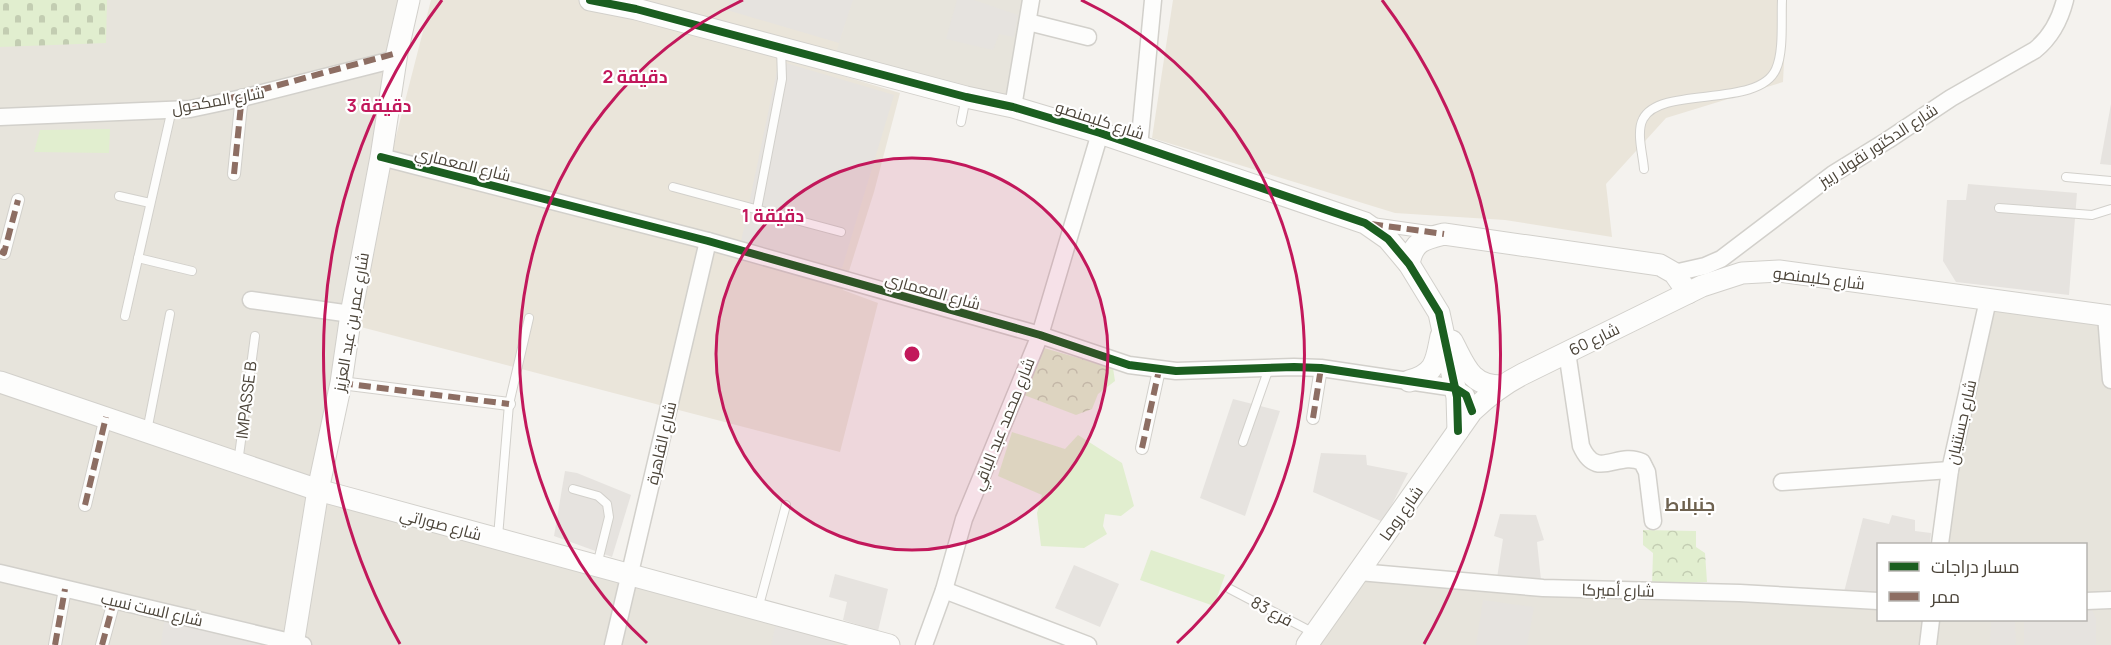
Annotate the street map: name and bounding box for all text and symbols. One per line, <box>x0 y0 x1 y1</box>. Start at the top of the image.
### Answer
text: 2 دقيقة <box>602 64 668 88</box>
street label: شارع المكحول <box>170 81 266 120</box>
text: 3 دقيقة <box>347 93 412 117</box>
street label: شارع كليمنصو <box>1052 95 1147 146</box>
street label: شارع الدكتور نقولا ربيز <box>1813 98 1942 193</box>
street label: شارع المعماري <box>412 141 513 189</box>
text: 1 دقيقة <box>742 203 804 227</box>
street label: شارع عمر بن عبد العزيز <box>328 251 375 395</box>
street label: شارع كليمنصو <box>1772 261 1866 296</box>
street label: شارع المعماري <box>882 267 983 318</box>
street label: شارع 60 <box>1565 317 1623 362</box>
centre of rings <box>902 344 922 364</box>
street label: شارع محمد عبد الباقي <box>966 354 1042 495</box>
street label: IMPASSE B <box>230 360 262 440</box>
street label: شارع جستنيان <box>1941 377 1982 467</box>
street label: شارع القاهرة <box>641 399 682 487</box>
street label: شارع روما <box>1374 481 1429 545</box>
district label: جنبلاط <box>1665 492 1715 516</box>
street label: شارع صوراتي <box>397 503 484 548</box>
legend <box>1877 543 2087 621</box>
text: مسار دراجات <box>1931 554 2019 578</box>
street label: شارع أميركا <box>1581 578 1655 603</box>
text: ممر <box>1930 584 1960 608</box>
street label: شارع الست نسب <box>99 587 205 632</box>
street label: فرع 83 <box>1247 591 1297 632</box>

